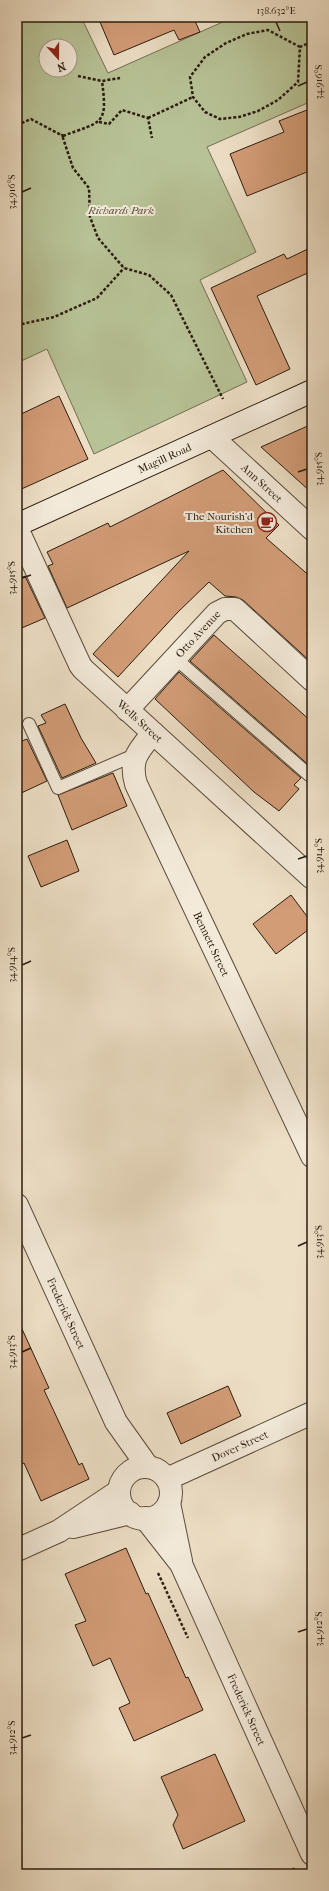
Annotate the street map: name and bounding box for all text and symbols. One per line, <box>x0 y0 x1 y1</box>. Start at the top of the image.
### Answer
text: 138.632°E <box>256 5 296 17</box>
north arrow <box>38 38 78 78</box>
text: N <box>55 59 68 75</box>
text: 34.916°S <box>313 64 325 100</box>
text: 34.916°S <box>6 174 18 210</box>
park label: Richards Park <box>87 204 154 217</box>
street label: Magill Road <box>136 440 194 476</box>
text: 34.915°S <box>313 452 325 486</box>
street label: Ann Street <box>238 461 285 506</box>
place label: The Nourish'd Kitchen <box>185 510 254 536</box>
cafe icon: The Nourish'd Kitchen <box>256 511 278 533</box>
text: 34.915°S <box>6 561 18 595</box>
street label: Otto Avenue <box>173 607 224 661</box>
street label: Wells Street <box>113 697 165 746</box>
text: 34.914°S <box>313 838 325 874</box>
street label: Bennett Street <box>190 910 232 979</box>
text: 34.914°S <box>6 947 18 983</box>
text: 34.913°S <box>313 1225 325 1259</box>
street label: Frederick Street <box>44 1276 88 1351</box>
text: 34.913°S <box>6 1335 18 1369</box>
street label: Dover Street <box>210 1428 270 1465</box>
text: 34.912°S <box>313 1612 325 1646</box>
street label: Frederick Street <box>224 1672 268 1748</box>
text: 34.912°S <box>6 1721 18 1755</box>

